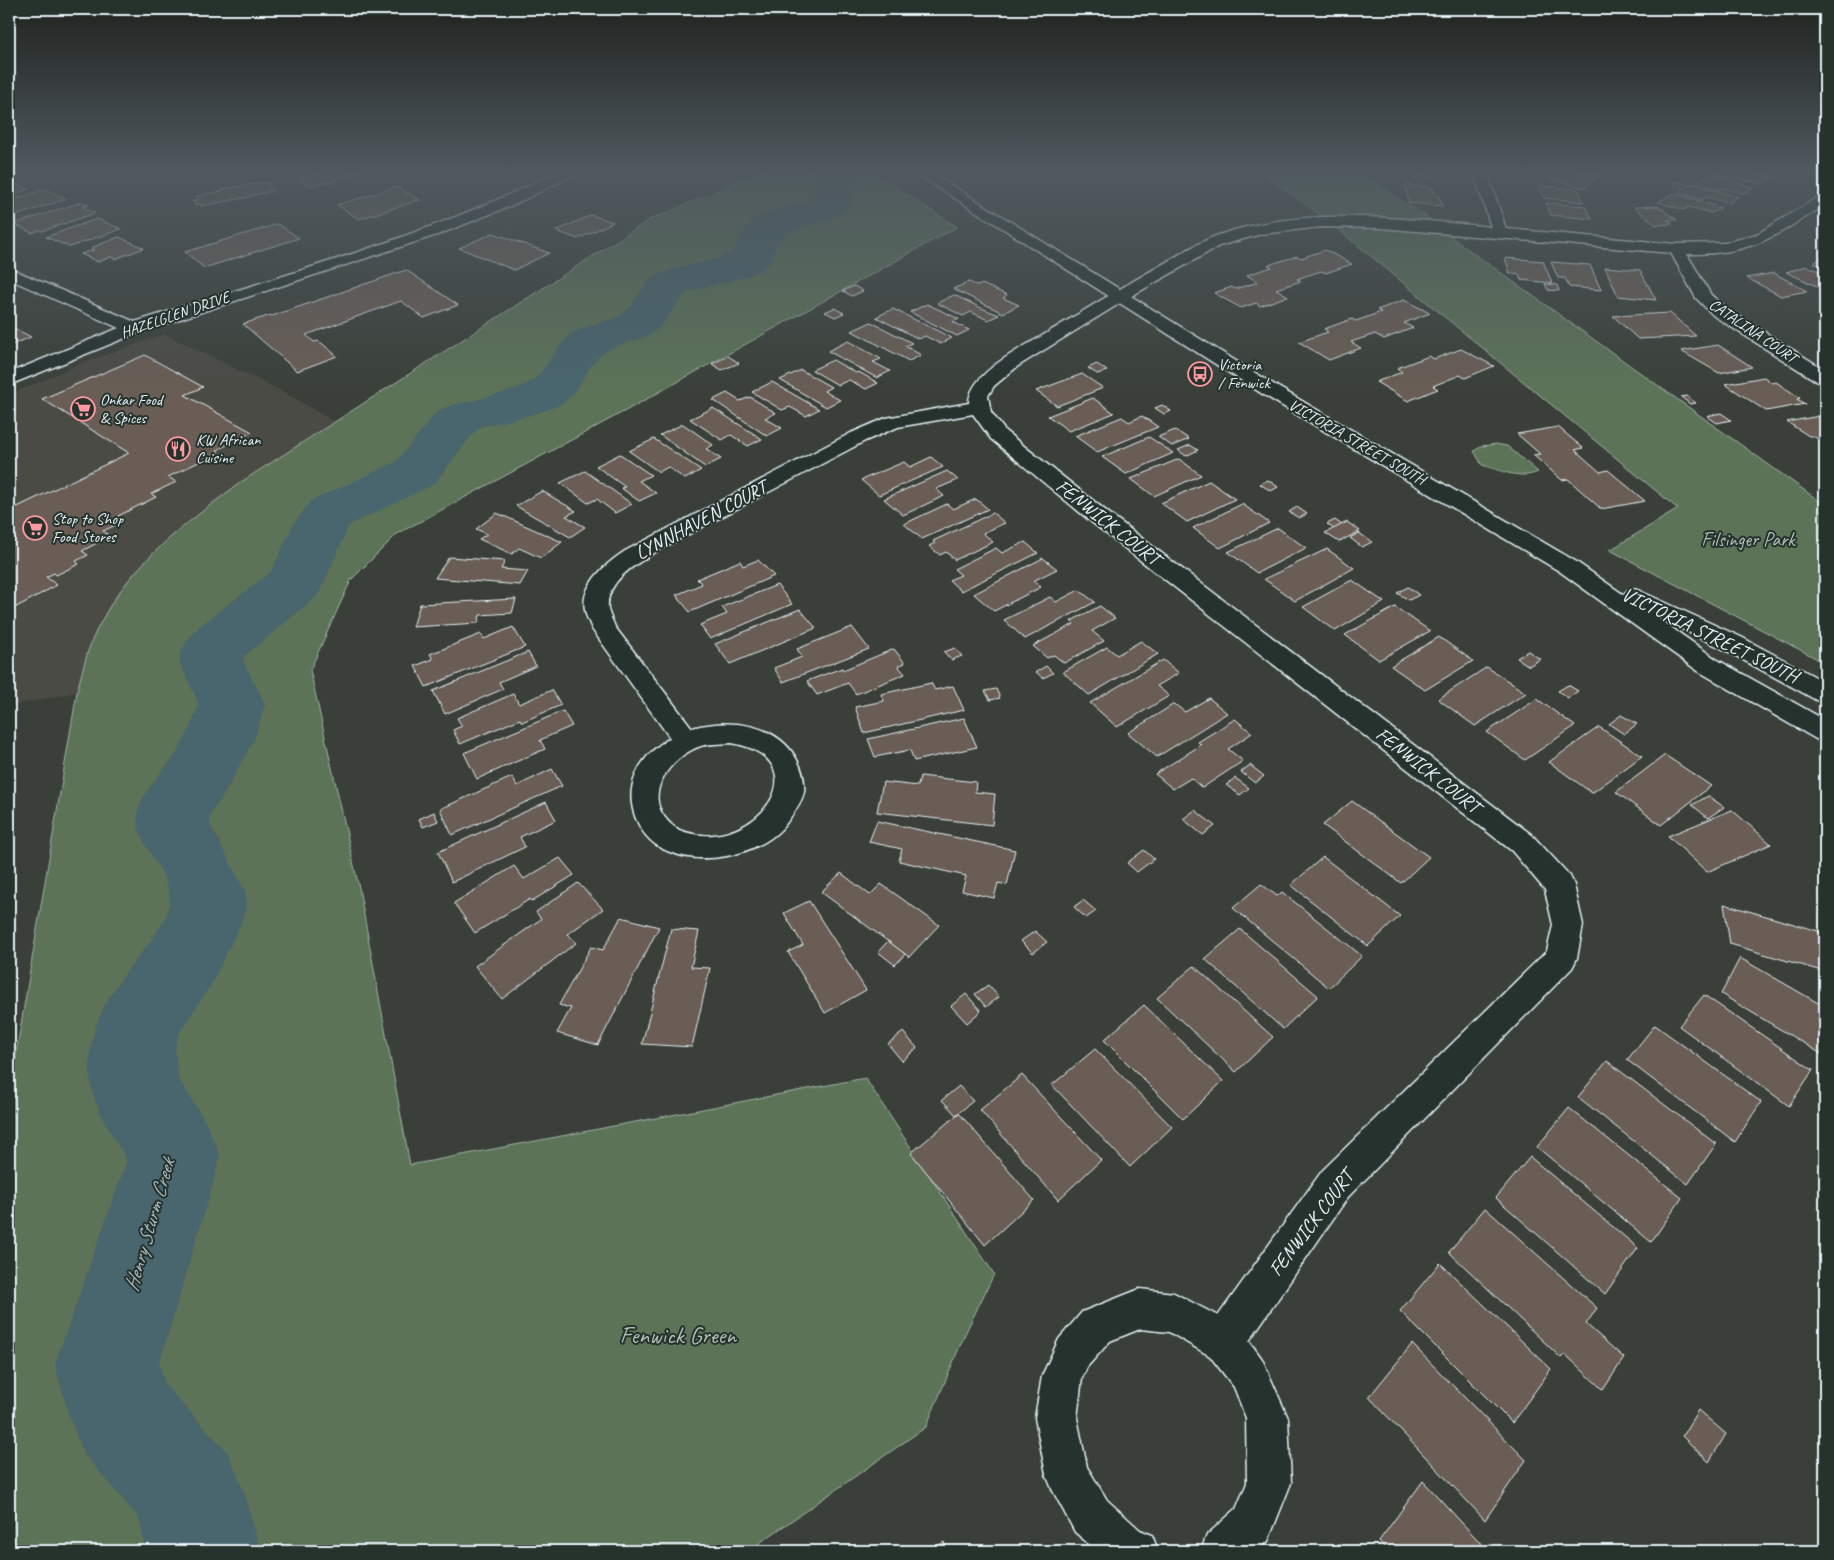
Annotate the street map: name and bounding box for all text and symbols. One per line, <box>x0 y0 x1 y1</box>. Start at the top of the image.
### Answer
street label: HAZELGLEN DRIVE <box>118 286 234 343</box>
street label: CATALINA COURT <box>1705 294 1804 370</box>
place label: Victoria / Fenwick <box>1218 355 1271 393</box>
bus stop icon: Victoria / Fenwick <box>1187 361 1213 387</box>
place label: Onkar Food & Spices <box>100 390 165 428</box>
street label: VICTORIA STREET SOUTH <box>1285 395 1432 491</box>
supermarket icon: Onkar Food & Spices <box>70 396 96 422</box>
place label: KW African Cuisine <box>196 430 261 468</box>
restaurant icon: KW African Cuisine <box>165 436 191 462</box>
street label: LYNNHAVEN COURT <box>631 473 775 565</box>
street label: FENWICK COURT <box>1051 473 1169 574</box>
place label: Stop to Shop Food Stores <box>52 509 124 547</box>
supermarket icon: Stop to Shop Food Stores <box>22 515 48 541</box>
park label: Filsinger Park <box>1701 527 1796 552</box>
street label: VICTORIA STREET SOUTH <box>1618 581 1805 690</box>
street label: FENWICK COURT <box>1371 721 1489 822</box>
water label: Henry Sturm Creek <box>118 1153 181 1294</box>
street label: FENWICK COURT <box>1263 1161 1362 1281</box>
park label: Fenwick Green <box>620 1320 737 1350</box>

